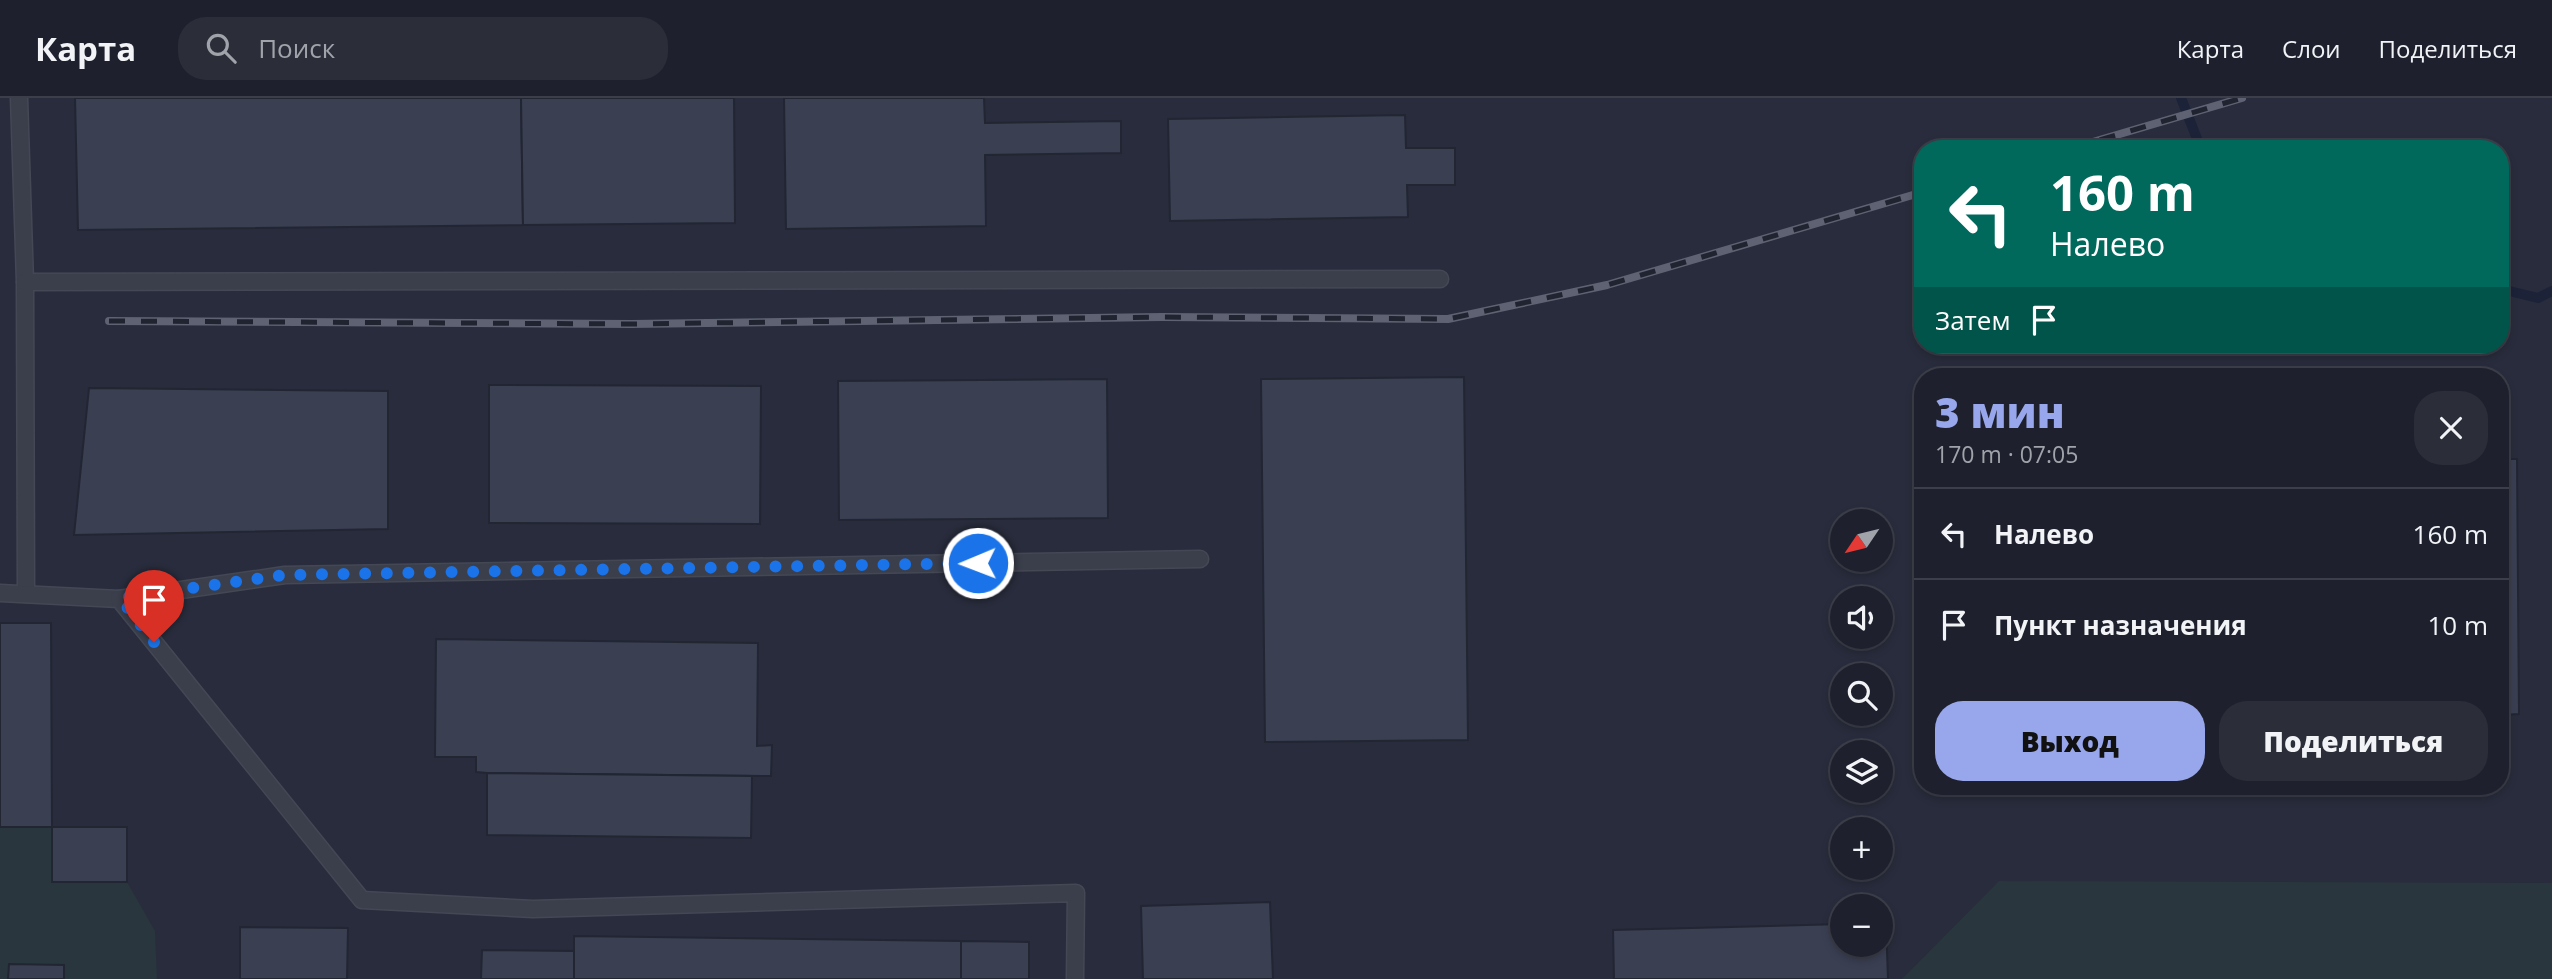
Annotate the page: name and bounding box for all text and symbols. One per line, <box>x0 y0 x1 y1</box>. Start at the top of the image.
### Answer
search box <box>178 17 668 80</box>
text: Карта <box>35 26 136 71</box>
icon: search <box>202 29 240 67</box>
text: Поиск <box>258 30 335 66</box>
text: Карта <box>2177 32 2244 65</box>
text: Слои <box>2282 32 2341 65</box>
text: Поделиться <box>2379 32 2517 65</box>
text: 160 m <box>2050 159 2195 225</box>
icon: left <box>1935 168 2026 259</box>
text: Налево <box>2050 222 2165 265</box>
icon: arrive <box>2025 301 2063 339</box>
text: Затем <box>1935 302 2011 338</box>
text: 3 мин <box>1935 383 2065 440</box>
button: close <box>2414 391 2488 465</box>
text: 170 m · 07:05 <box>1935 438 2078 470</box>
north arrow <box>1830 509 1894 572</box>
map controls <box>1830 509 1893 957</box>
icon: left <box>1935 515 1973 553</box>
text: Налево <box>1994 516 2094 552</box>
text: 160 m <box>2413 516 2488 552</box>
position arrow <box>941 526 1015 600</box>
pin <box>124 570 184 642</box>
icon: arrive <box>135 581 173 619</box>
button: sound <box>1830 586 1893 649</box>
icon: arrive <box>1935 606 1973 644</box>
text: Пункт назначения <box>1994 607 2247 643</box>
text: 10 m <box>2427 607 2488 643</box>
button: search <box>1830 663 1893 726</box>
button: Выход <box>1935 701 2205 781</box>
button: Поделиться <box>2219 701 2488 781</box>
button: layers <box>1830 740 1893 803</box>
button: + <box>1830 817 1893 880</box>
button: − <box>1830 894 1893 957</box>

